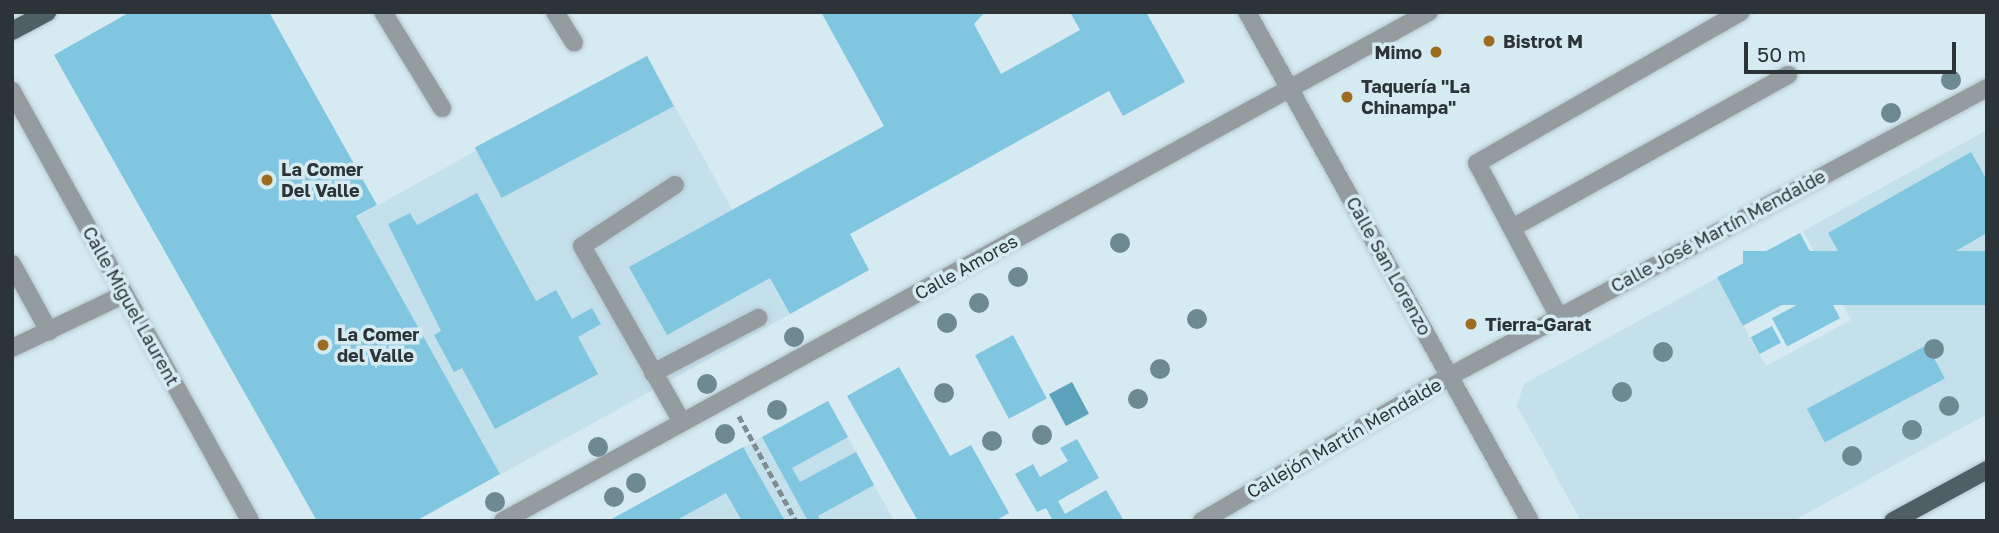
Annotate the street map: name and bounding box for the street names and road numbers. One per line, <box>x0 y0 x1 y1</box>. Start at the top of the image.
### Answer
street label: Calle José Martín Mendalde <box>1607 165 1829 297</box>
street label: Calle San Lorenzo <box>1342 193 1436 339</box>
street label: Calle Miguel Laurent <box>78 223 184 389</box>
street label: Calle Amores <box>911 230 1021 304</box>
street label: Callejón Martín Mendalde <box>1243 373 1445 503</box>

